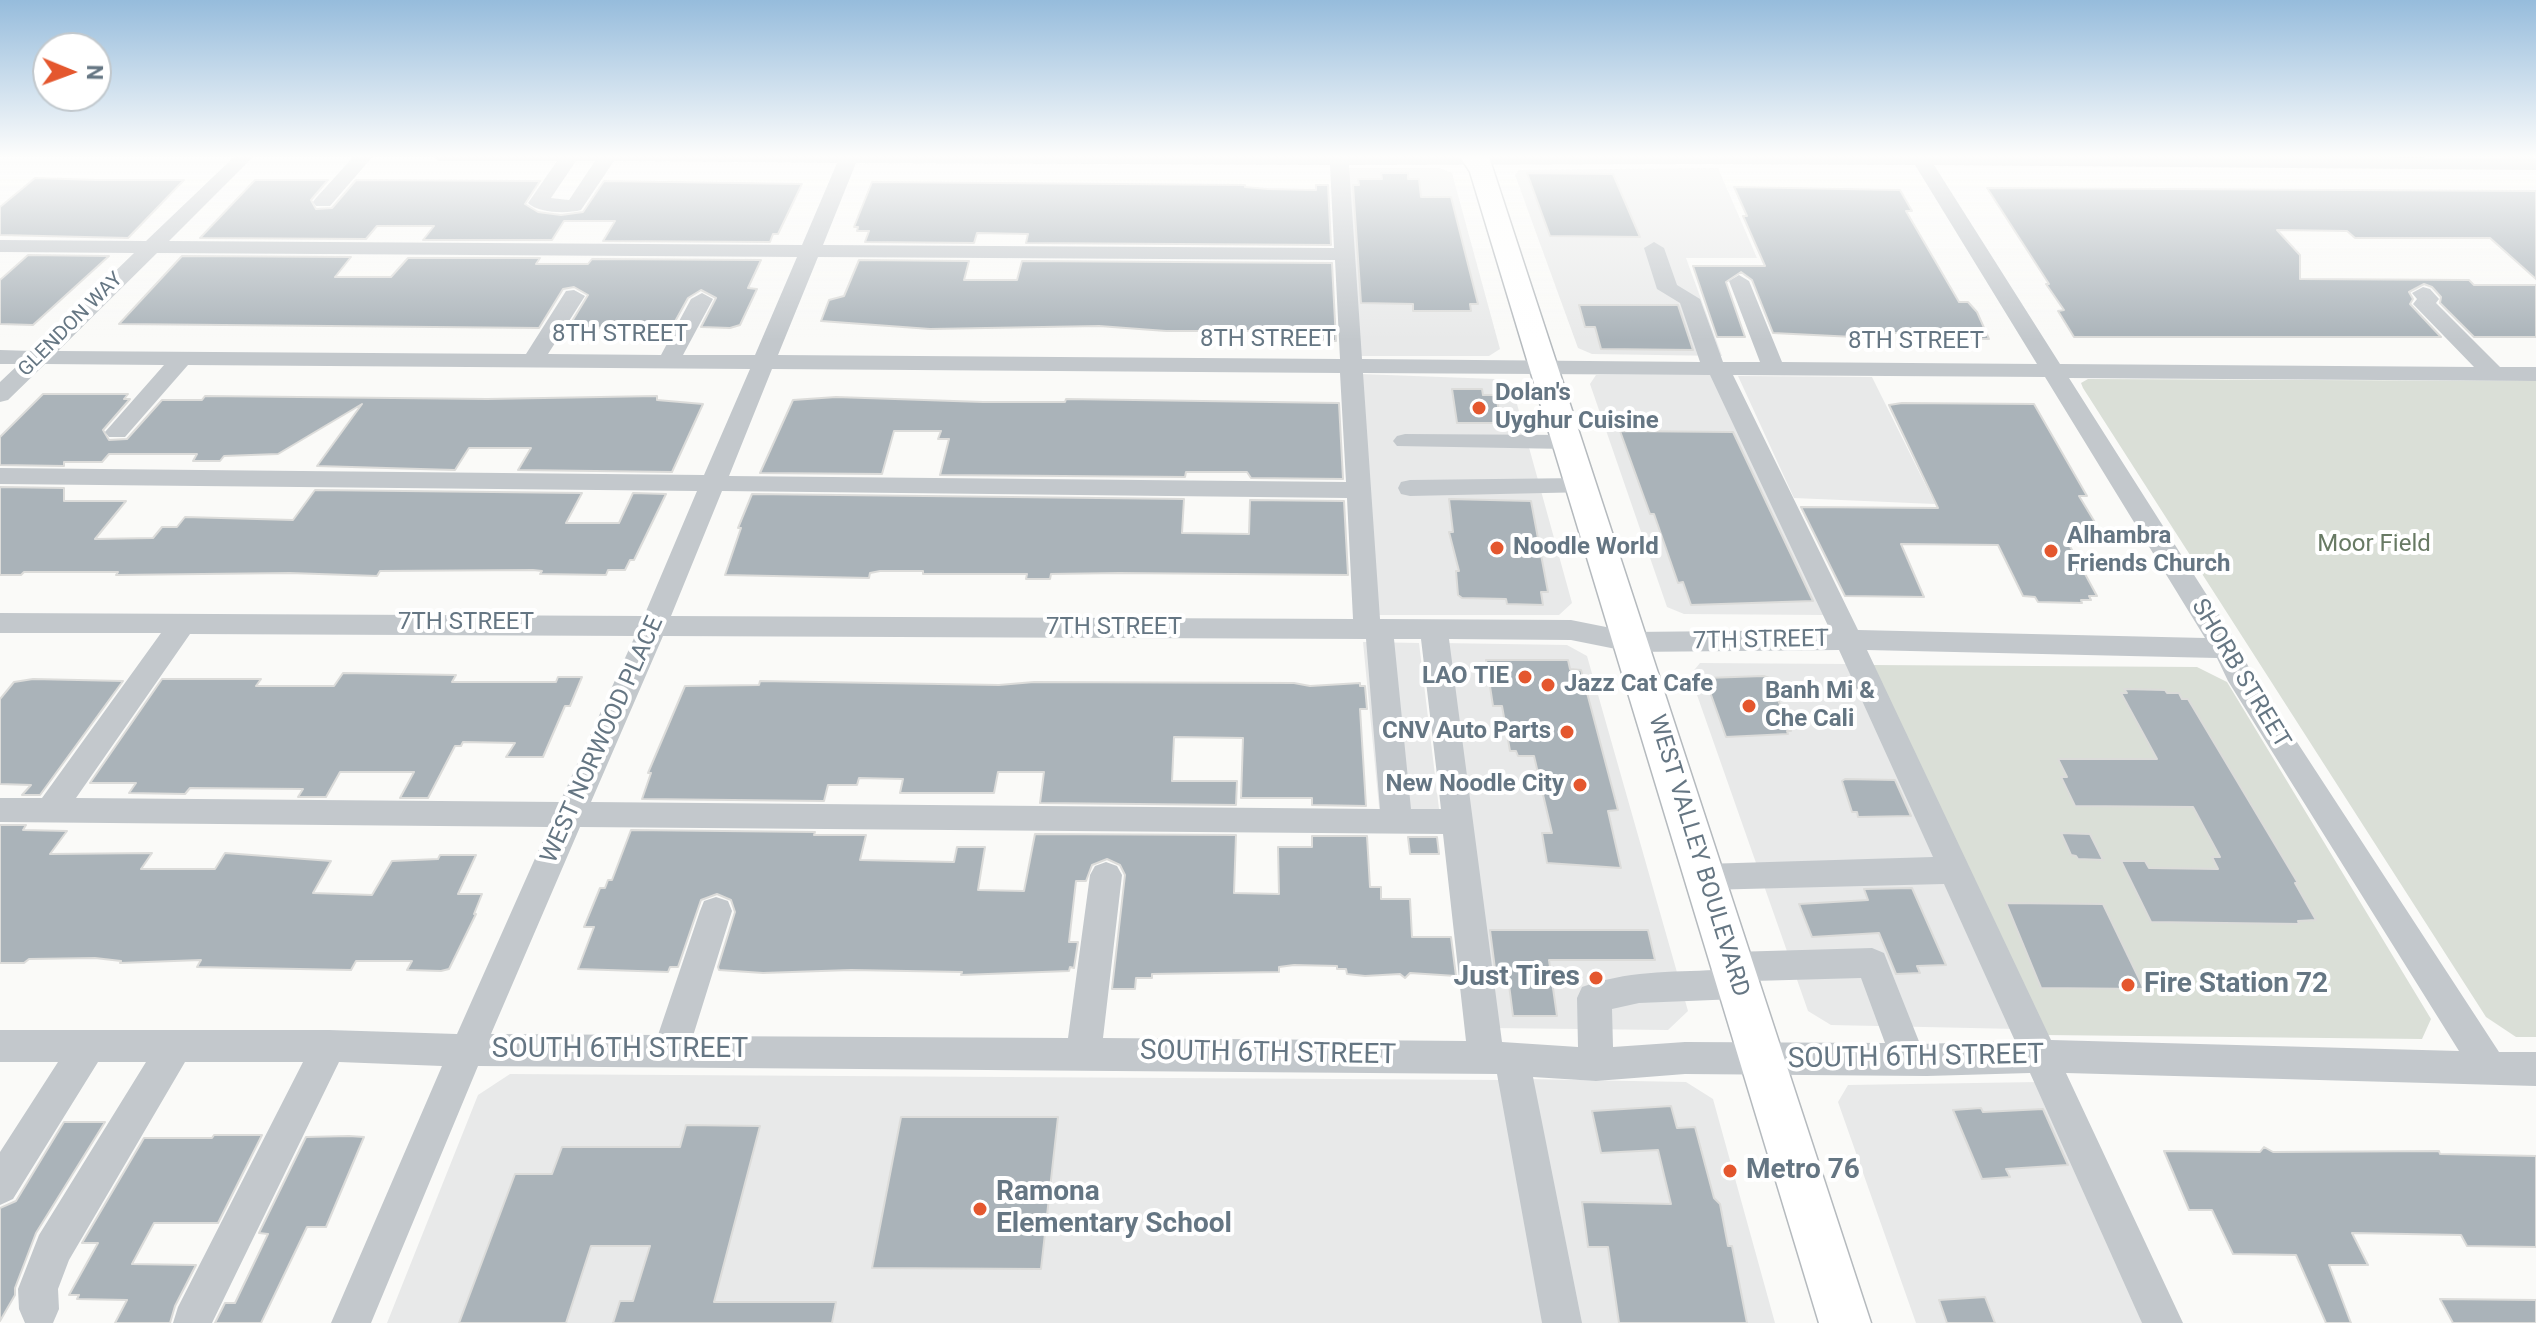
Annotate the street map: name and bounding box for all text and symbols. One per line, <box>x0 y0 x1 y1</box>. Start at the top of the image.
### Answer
north arrow <box>32 32 112 112</box>
text: N <box>82 64 107 80</box>
street label: GLENDON WAY <box>14 268 128 382</box>
street label: 8TH STREET <box>552 321 688 349</box>
street label: 8TH STREET <box>1200 326 1336 354</box>
street label: 8TH STREET <box>1848 328 1984 356</box>
place label: Dolan's Uyghur Cuisine <box>1495 380 1659 436</box>
marker: Dolan's Uyghur Cuisine <box>1470 399 1488 417</box>
place label: Alhambra Friends Church <box>2067 523 2230 579</box>
park label: Moor Field <box>2317 531 2431 559</box>
place label: Noodle World <box>1513 534 1659 562</box>
marker: Noodle World <box>1488 539 1506 557</box>
marker: Alhambra Friends Church <box>2042 542 2060 560</box>
street label: SHORB STREET <box>2184 594 2296 754</box>
street label: 7TH STREET <box>398 609 534 637</box>
street label: WEST NORWOOD PLACE <box>536 612 670 868</box>
street label: 7TH STREET <box>1046 614 1182 642</box>
street label: 7TH STREET <box>1693 625 1829 657</box>
place label: LAO TIE <box>1422 663 1509 691</box>
marker: LAO TIE <box>1516 668 1534 686</box>
place label: Jazz Cat Cafe <box>1564 671 1713 699</box>
marker: Jazz Cat Cafe <box>1539 676 1557 694</box>
place label: Banh Mi & Che Cali <box>1765 678 1875 734</box>
marker: Banh Mi & Che Cali <box>1740 697 1758 715</box>
street label: WEST VALLEY BOULEVARD <box>1641 711 1755 1001</box>
place label: CNV Auto Parts <box>1382 718 1551 746</box>
marker: CNV Auto Parts <box>1558 723 1576 741</box>
place label: New Noodle City <box>1385 771 1564 799</box>
marker: New Noodle City <box>1571 776 1589 794</box>
place label: Just Tires <box>1454 961 1580 995</box>
place label: Fire Station 72 <box>2144 968 2328 1002</box>
marker: Just Tires <box>1587 969 1605 987</box>
marker: Fire Station 72 <box>2119 976 2137 994</box>
street label: SOUTH 6TH STREET <box>492 1033 748 1067</box>
street label: SOUTH 6TH STREET <box>1140 1035 1396 1073</box>
street label: SOUTH 6TH STREET <box>1788 1039 2044 1077</box>
place label: Metro 76 <box>1746 1154 1860 1188</box>
marker: Metro 76 <box>1721 1162 1739 1180</box>
place label: Ramona Elementary School <box>996 1176 1232 1242</box>
marker: Ramona Elementary School <box>971 1200 989 1218</box>

